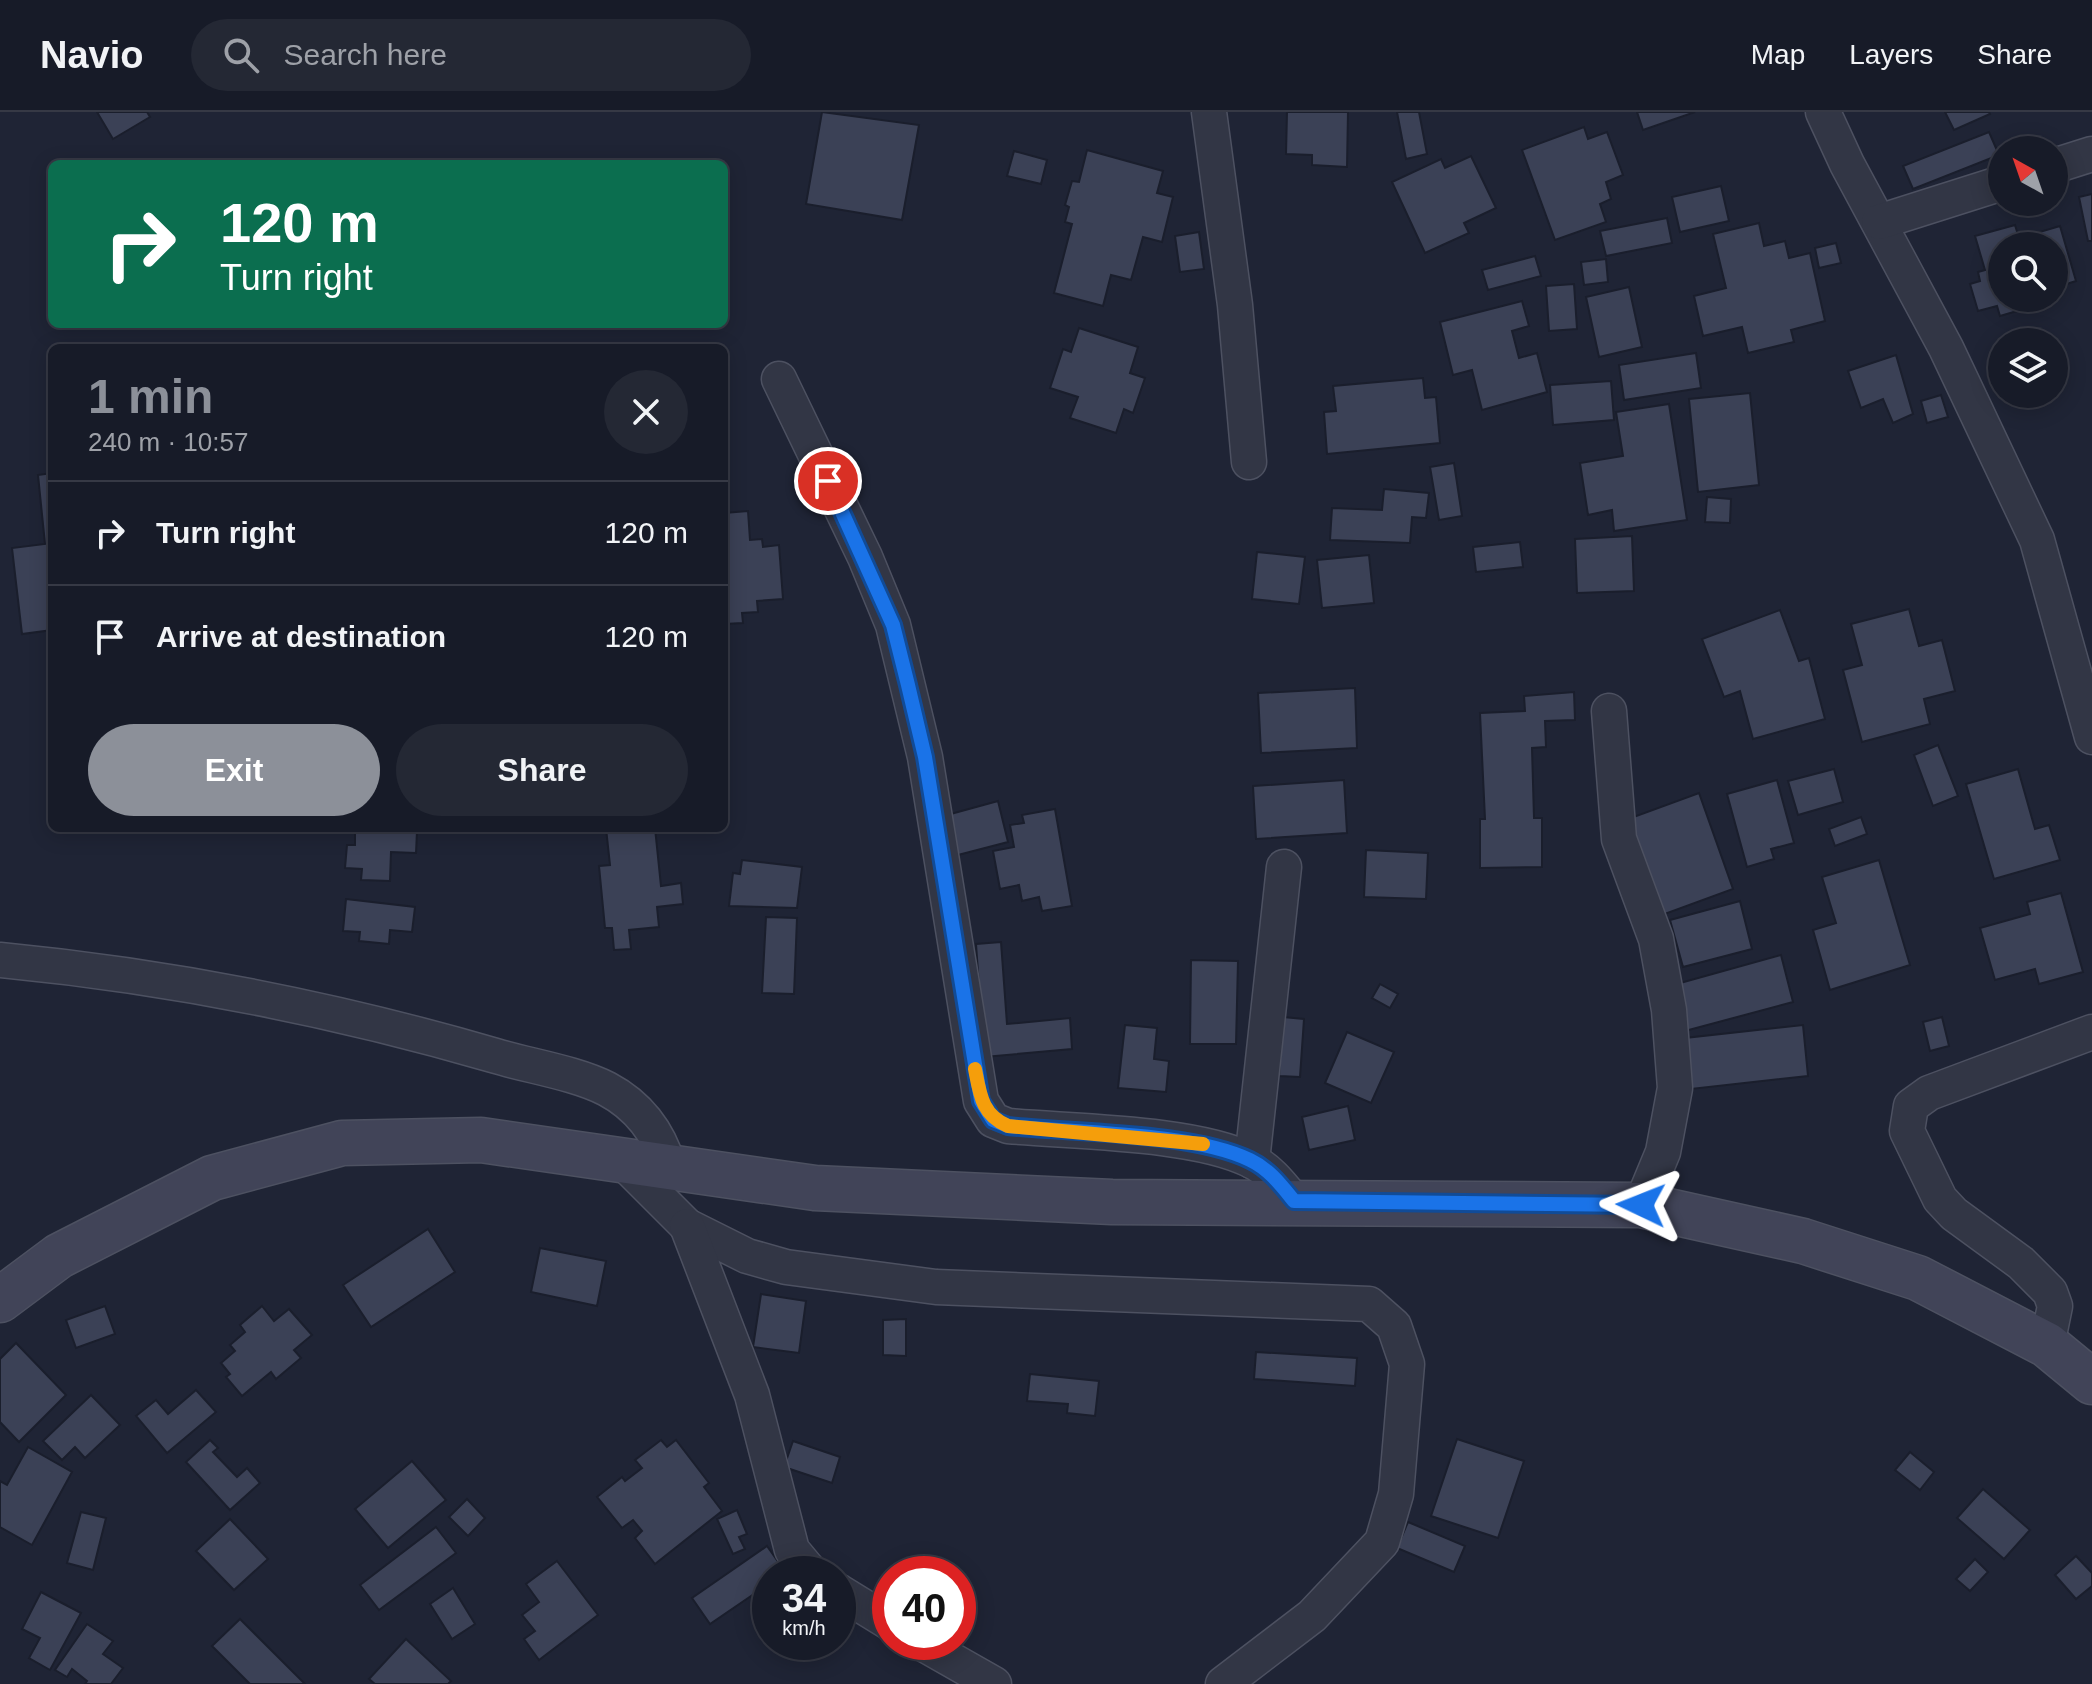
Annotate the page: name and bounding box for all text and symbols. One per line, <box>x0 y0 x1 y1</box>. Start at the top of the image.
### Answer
search box <box>191 19 751 91</box>
icon: search <box>219 33 263 77</box>
text: Navio <box>40 34 143 76</box>
text: Search here <box>283 38 447 71</box>
text: Map <box>1751 39 1805 70</box>
text: Layers <box>1849 39 1933 70</box>
text: Share <box>1977 39 2052 70</box>
north arrow <box>1988 136 2068 216</box>
map controls <box>1988 136 2068 408</box>
text: 120 m <box>220 191 379 254</box>
icon: right <box>88 192 192 296</box>
button: search <box>1988 232 2068 312</box>
text: Turn right <box>220 257 373 298</box>
button: layers <box>1988 328 2068 408</box>
text: 1 min <box>88 370 213 423</box>
button: close <box>604 370 688 454</box>
text: 240 m · 10:57 <box>88 427 248 457</box>
pin <box>794 447 862 515</box>
icon: arrive <box>806 459 850 503</box>
icon: right <box>88 511 132 555</box>
text: Turn right <box>156 516 295 549</box>
text: 120 m <box>605 516 688 549</box>
icon: arrive <box>88 615 132 659</box>
text: Arrive at destination <box>156 620 446 653</box>
text: 120 m <box>605 620 688 653</box>
button: Exit <box>88 724 380 816</box>
button: Share <box>396 724 688 816</box>
position arrow <box>1599 1163 1683 1247</box>
speed limit sign: 40 <box>872 1556 976 1660</box>
text: 34 <box>782 1576 826 1620</box>
text: km/h <box>782 1617 826 1639</box>

